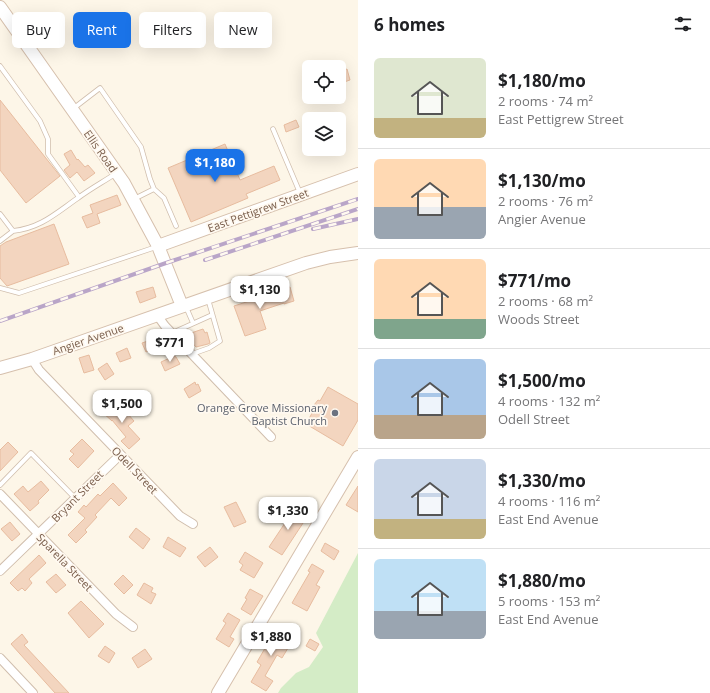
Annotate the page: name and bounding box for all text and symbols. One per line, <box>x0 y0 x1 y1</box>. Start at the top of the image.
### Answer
chip: Buy <box>12 12 65 48</box>
chip: Rent <box>73 12 131 48</box>
chip: Filters <box>139 12 206 48</box>
chip: New <box>214 12 272 48</box>
text: 6 homes <box>374 13 445 36</box>
icon: filters <box>672 13 694 35</box>
map controls <box>302 60 346 156</box>
button: locate <box>302 60 346 104</box>
text: $1,180/mo <box>498 69 586 92</box>
icon: home <box>406 74 454 122</box>
text: 2 rooms · 74 m² <box>498 92 593 110</box>
text: East Pettigrew Street <box>498 110 624 128</box>
button: layers <box>302 112 346 156</box>
street label: Ellis Road <box>81 127 121 175</box>
pin: $1,180 <box>182 149 248 183</box>
text: $1,180 <box>195 153 235 171</box>
text: $1,130/mo <box>498 169 586 192</box>
icon: home <box>406 175 454 223</box>
street label: East Pettigrew Street <box>205 185 311 235</box>
text: 2 rooms · 76 m² <box>498 192 593 210</box>
text: Angier Avenue <box>498 210 586 228</box>
text: $771/mo <box>498 269 571 292</box>
icon: home <box>406 275 454 323</box>
pin: $1,130 <box>227 276 293 310</box>
text: $1,130 <box>240 280 280 298</box>
text: 2 rooms · 68 m² <box>498 292 593 310</box>
text: Woods Street <box>498 310 579 328</box>
street label: Angier Avenue <box>50 320 126 358</box>
pin: $771 <box>146 329 194 363</box>
text: $771 <box>155 333 185 351</box>
text: $1,500/mo <box>498 369 586 392</box>
icon: home <box>406 375 454 423</box>
pin: $1,500 <box>89 390 155 424</box>
text: 4 rooms · 132 m² <box>498 392 600 410</box>
text: $1,500 <box>102 394 142 412</box>
place label: Orange Grove Missionary Baptist Church <box>197 400 327 428</box>
marker: Orange Grove Missionary Baptist Church <box>330 408 340 418</box>
text: Odell Street <box>498 410 570 428</box>
street label: Odell Street <box>109 443 161 497</box>
street label: Bryant Street <box>48 467 106 525</box>
text: $1,330/mo <box>498 469 586 492</box>
icon: home <box>406 475 454 523</box>
text: 4 rooms · 116 m² <box>498 492 600 510</box>
pin: $1,330 <box>255 497 321 531</box>
text: $1,330 <box>268 501 308 519</box>
text: East End Avenue <box>498 510 598 528</box>
street label: Sparella Street <box>34 530 96 594</box>
text: $1,880/mo <box>498 569 586 592</box>
icon: home <box>406 575 454 623</box>
text: 5 rooms · 153 m² <box>498 592 600 610</box>
text: East End Avenue <box>498 610 598 628</box>
pin: $1,880 <box>238 623 304 657</box>
text: $1,880 <box>251 627 291 645</box>

